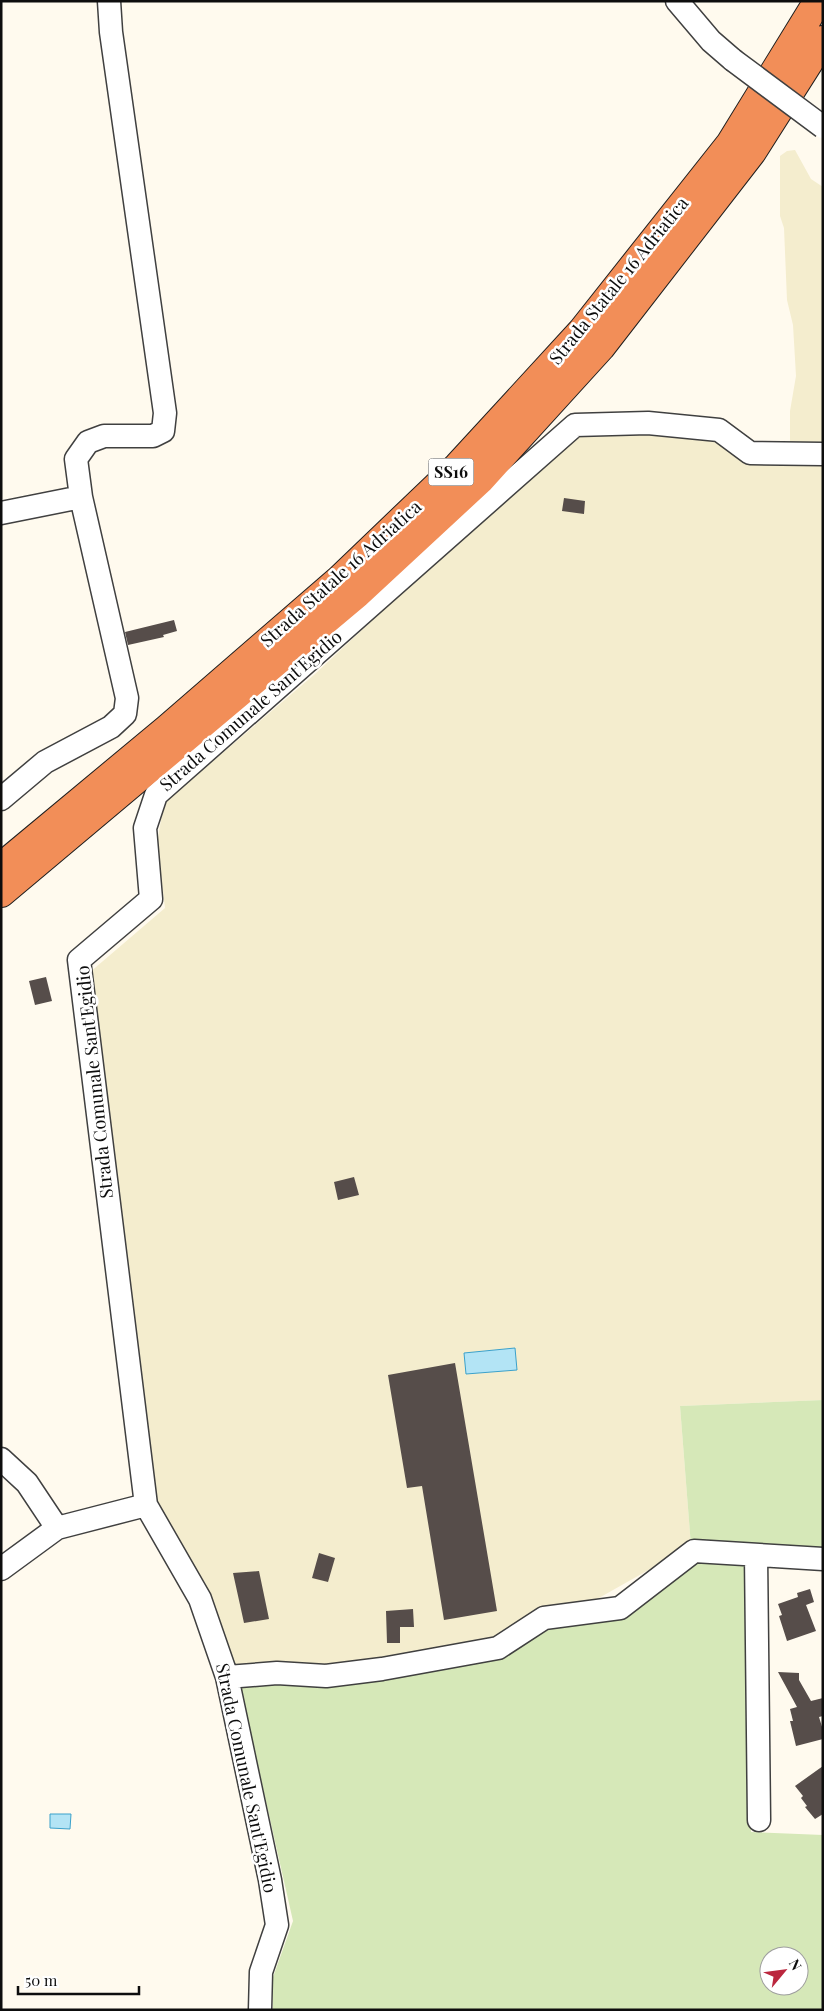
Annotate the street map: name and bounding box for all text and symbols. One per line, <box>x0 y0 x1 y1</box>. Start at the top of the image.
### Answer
street label: Strada Statale 16 Adriatica <box>543 192 693 369</box>
road number: SS16 <box>428 458 474 486</box>
street label: Strada Statale 16 Adriatica <box>255 494 426 652</box>
street label: Strada Comunale Sant'Egidio <box>154 624 347 796</box>
street label: Strada Comunale Sant'Egidio <box>70 964 118 1200</box>
street label: Strada Comunale Sant'Egidio <box>211 1661 283 1895</box>
north arrow <box>759 1946 809 1996</box>
text: N <box>785 1955 807 1973</box>
scale bar <box>18 1964 139 1996</box>
text: 50 m <box>25 1970 58 1990</box>

